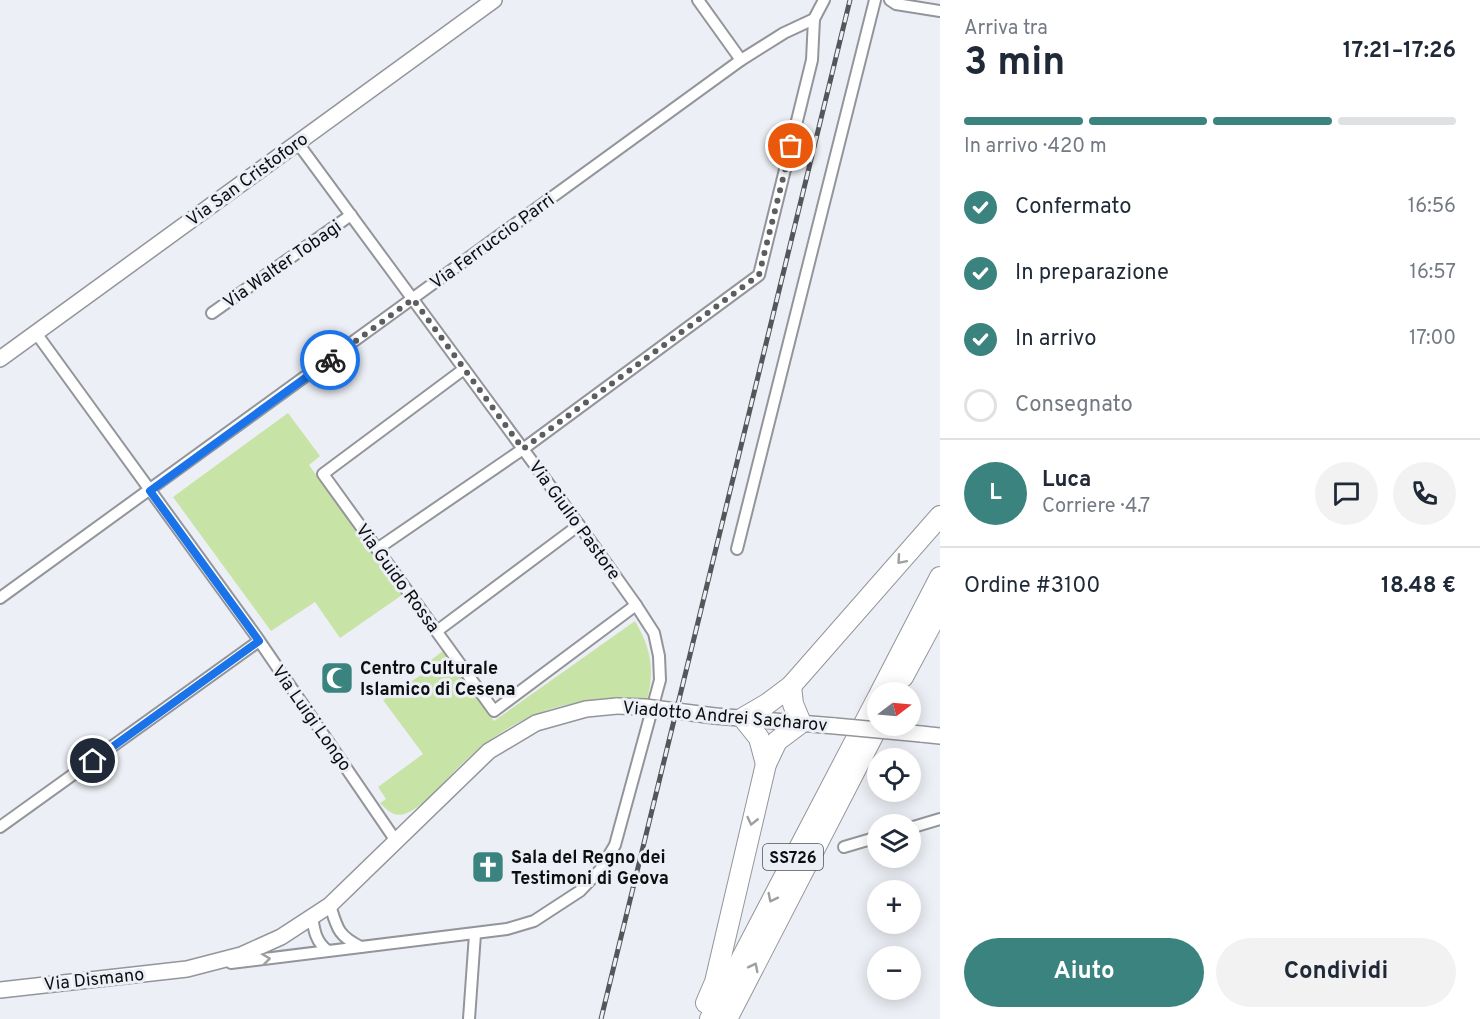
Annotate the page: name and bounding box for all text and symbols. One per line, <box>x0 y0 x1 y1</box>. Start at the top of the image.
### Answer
text: Arriva tra <box>964 16 1048 42</box>
text: 17:21–17:26 <box>1343 38 1456 65</box>
text: 3 min <box>964 40 1065 89</box>
pin <box>765 120 816 171</box>
street label: Via San Cristoforo <box>183 128 313 232</box>
icon: bag <box>774 129 807 162</box>
text: In arrivo · 420 m <box>964 134 1107 160</box>
street label: Via Ferruccio Parri <box>426 189 560 295</box>
icon: check <box>964 191 997 224</box>
text: Confermato <box>1015 194 1132 221</box>
text: 16:56 <box>1408 194 1456 220</box>
street label: Via Walter Tobagi <box>219 216 346 315</box>
icon: check <box>964 257 997 290</box>
text: In preparazione <box>1015 260 1169 287</box>
text: 16:57 <box>1409 260 1456 286</box>
icon: check <box>964 323 997 356</box>
text: In arrivo <box>1015 326 1097 353</box>
text: 17:00 <box>1409 326 1456 352</box>
courier <box>300 330 360 390</box>
icon: bike <box>314 344 347 377</box>
text: Consegnato <box>1015 392 1133 419</box>
street label: Via Giulio Pastore <box>523 457 625 585</box>
button: chat <box>1315 462 1378 525</box>
button: phone <box>1393 462 1456 525</box>
text: Luca <box>1042 467 1091 494</box>
text: L <box>989 480 1002 507</box>
text: Corriere · 4.7 <box>1042 494 1150 520</box>
street label: Via Guido Rossa <box>350 520 444 638</box>
one-way arrow <box>897 553 908 564</box>
text: Ordine #3100 <box>964 573 1100 600</box>
text: 18.48 € <box>1381 573 1456 600</box>
place label: Centro Culturale Islamico di Cesena <box>360 658 516 702</box>
mosque icon: Centro Culturale Islamico di Cesena <box>319 660 355 696</box>
street label: Via Luigi Longo <box>266 661 356 776</box>
north arrow <box>867 682 921 736</box>
map controls <box>867 682 921 1000</box>
street label: Viadotto Andrei Sacharov <box>621 697 828 738</box>
pin <box>67 735 118 786</box>
icon: home <box>76 744 109 777</box>
button: locate <box>867 748 921 802</box>
button: layers <box>867 814 921 868</box>
one-way arrow <box>747 816 760 826</box>
road number: SS726 <box>763 844 823 870</box>
place label: Sala del Regno dei Testimoni di Geova <box>511 847 669 891</box>
church icon: Sala del Regno dei Testimoni di Geova <box>470 849 506 885</box>
button: + <box>867 880 921 934</box>
one-way arrow <box>768 891 779 902</box>
button: Aiuto <box>964 938 1204 1007</box>
button: Condividi <box>1216 938 1456 1007</box>
button: − <box>867 946 921 1000</box>
one-way arrow <box>262 953 271 966</box>
one-way arrow <box>746 962 758 973</box>
street label: Via Dismano <box>43 964 145 997</box>

